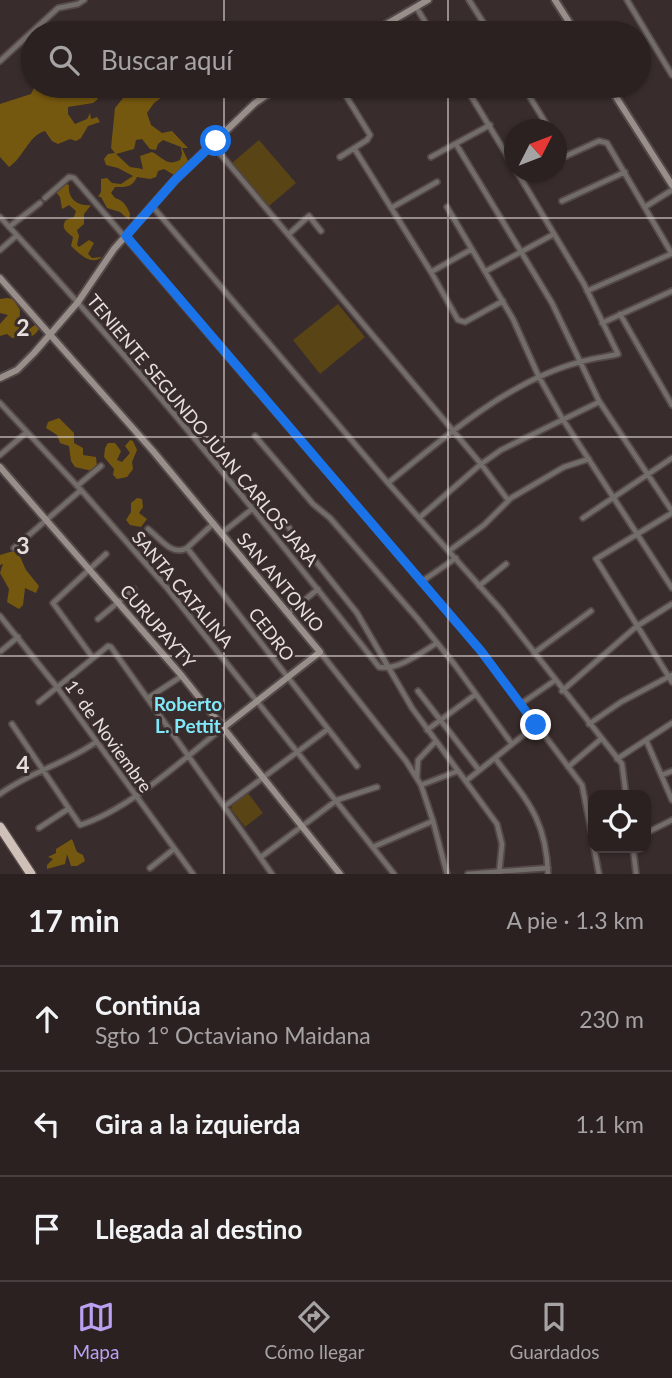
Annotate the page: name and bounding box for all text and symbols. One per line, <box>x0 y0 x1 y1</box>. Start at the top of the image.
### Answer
search box <box>21 21 651 98</box>
icon: search <box>45 41 83 79</box>
text: Buscar aquí <box>101 44 232 76</box>
north arrow <box>504 119 567 182</box>
route start <box>200 125 231 156</box>
street label: TENIENTE SEGUNDO JUAN CARLOS JARA <box>83 290 324 571</box>
text: 2 <box>16 313 30 341</box>
street label: SANTA CATALINA <box>128 526 239 653</box>
street label: SAN ANTONIO <box>233 528 329 636</box>
text: 3 <box>16 531 30 559</box>
street label: CURUPAYTY <box>116 580 201 673</box>
street label: CEDRO <box>244 603 300 665</box>
street label: 1º de Noviembre <box>61 675 157 797</box>
district label: Roberto L. Pettit <box>154 692 222 737</box>
route end <box>520 709 551 740</box>
text: 4 <box>16 750 30 778</box>
map controls <box>588 790 651 853</box>
button: locate <box>588 790 651 853</box>
text: 17 min <box>28 902 120 938</box>
text: A pie · 1.3 km <box>506 906 644 934</box>
text: Continúa <box>95 989 201 1021</box>
icon: ahead <box>28 1000 66 1038</box>
text: 230 m <box>579 1005 644 1033</box>
text: Sgto 1° Octaviano Maidana <box>95 1021 371 1049</box>
icon: left <box>28 1105 66 1143</box>
text: Gira a la izquierda <box>95 1108 301 1140</box>
text: 1.1 km <box>575 1110 644 1138</box>
icon: arrive <box>28 1210 66 1248</box>
text: Llegada al destino <box>95 1213 302 1245</box>
tab: Mapa <box>73 1298 119 1363</box>
tab: Cómo llegar <box>265 1298 364 1363</box>
tab: Guardados <box>509 1298 599 1363</box>

